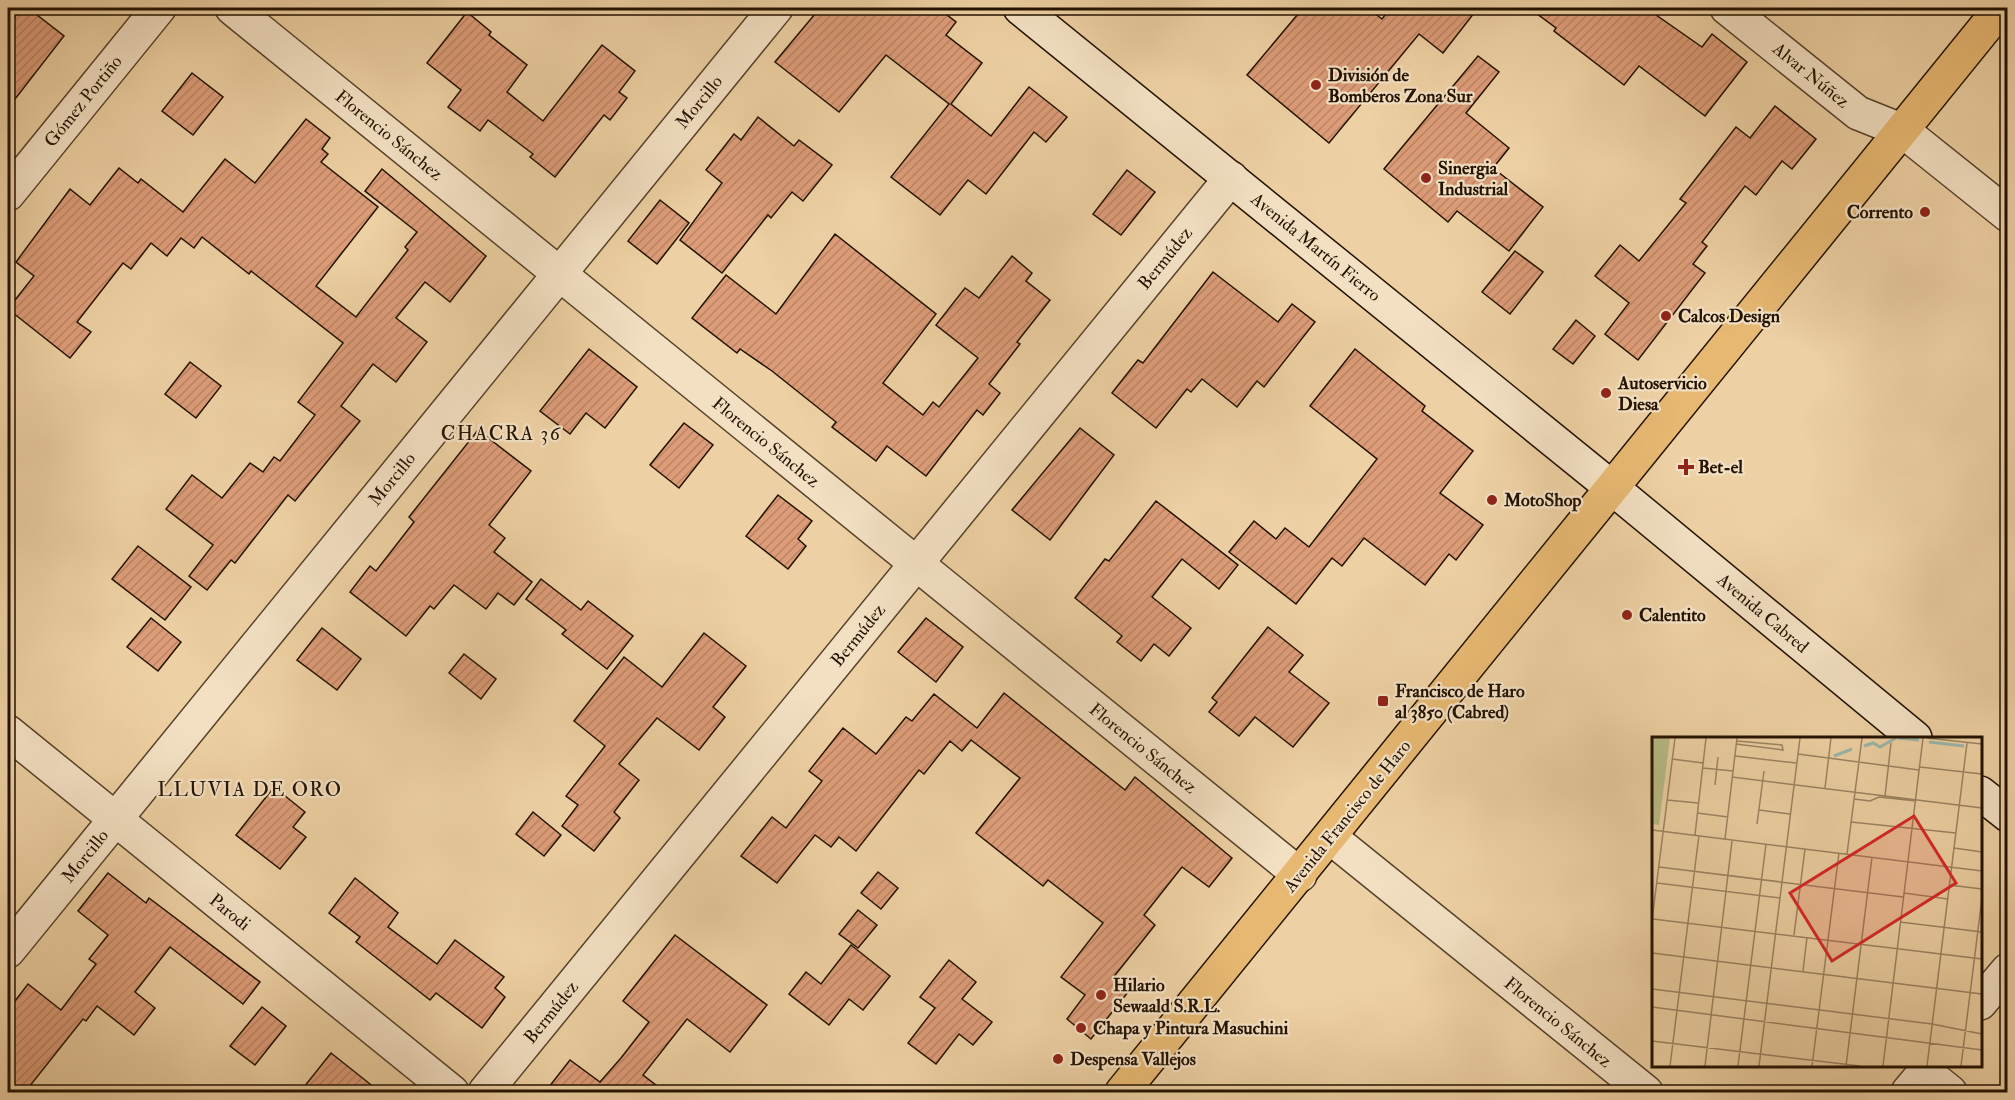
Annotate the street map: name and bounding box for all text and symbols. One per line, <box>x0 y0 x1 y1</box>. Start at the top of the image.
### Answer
street label: Alvar Núñez <box>1767 37 1854 113</box>
street label: Gómez Portiño <box>39 50 128 152</box>
place label: División de Bomberos Zona Sur <box>1328 64 1473 108</box>
street label: Morcillo <box>671 71 728 134</box>
marker: División de Bomberos Zona Sur <box>1309 78 1323 92</box>
street label: Florencio Sánchez <box>330 85 447 186</box>
place label: Sinergia Industrial <box>1438 157 1509 201</box>
marker: Sinergia Industrial <box>1419 171 1433 185</box>
street label: Avenida Martín Fierro <box>1245 187 1386 307</box>
place label: Corrento <box>1847 201 1913 224</box>
marker: Corrento <box>1918 205 1932 219</box>
street label: Bermúdez <box>1133 222 1198 294</box>
place label: Calcos Design <box>1678 305 1781 328</box>
marker: Calcos Design <box>1659 309 1673 323</box>
place label: Autoservicio Diesa <box>1617 372 1707 416</box>
marker: Autoservicio Diesa <box>1599 386 1613 400</box>
street label: Florencio Sánchez <box>707 392 824 493</box>
district label: CHACRA 36 <box>441 421 561 446</box>
street label: Morcillo <box>364 448 421 511</box>
place label: Bet-el <box>1698 456 1743 479</box>
marker: Bet-el <box>1679 460 1693 474</box>
place label: MotoShop <box>1503 489 1581 512</box>
marker: MotoShop <box>1485 493 1499 507</box>
street label: Avenida Cabred <box>1711 568 1813 658</box>
street label: Bermúdez <box>826 599 891 671</box>
place label: Calentito <box>1639 604 1706 627</box>
marker: Calentito <box>1620 608 1634 622</box>
place label: Francisco de Haro al 3850 (Cabred) <box>1395 680 1525 724</box>
marker: Francisco de Haro al 3850 (Cabred) <box>1376 694 1390 708</box>
street label: Florencio Sánchez <box>1084 698 1201 799</box>
street label: Avenida Francisco de Haro <box>1278 735 1416 898</box>
inset map <box>1652 737 1982 1067</box>
district label: LLUVIA DE ORO <box>157 777 343 802</box>
street label: Morcillo <box>57 825 114 888</box>
street label: Parodi <box>204 889 255 936</box>
street label: Florencio Sánchez <box>1499 972 1616 1073</box>
place label: Hilario Sewaald S.R.L. <box>1113 974 1221 1018</box>
street label: Bermúdez <box>519 976 584 1048</box>
marker: Hilario Sewaald S.R.L. <box>1094 988 1108 1002</box>
place label: Chapa y Pintura Masuchini <box>1093 1017 1288 1040</box>
marker: Chapa y Pintura Masuchini <box>1074 1021 1088 1035</box>
place label: Despensa Vallejos <box>1070 1048 1196 1071</box>
marker: Despensa Vallejos <box>1051 1052 1065 1066</box>

